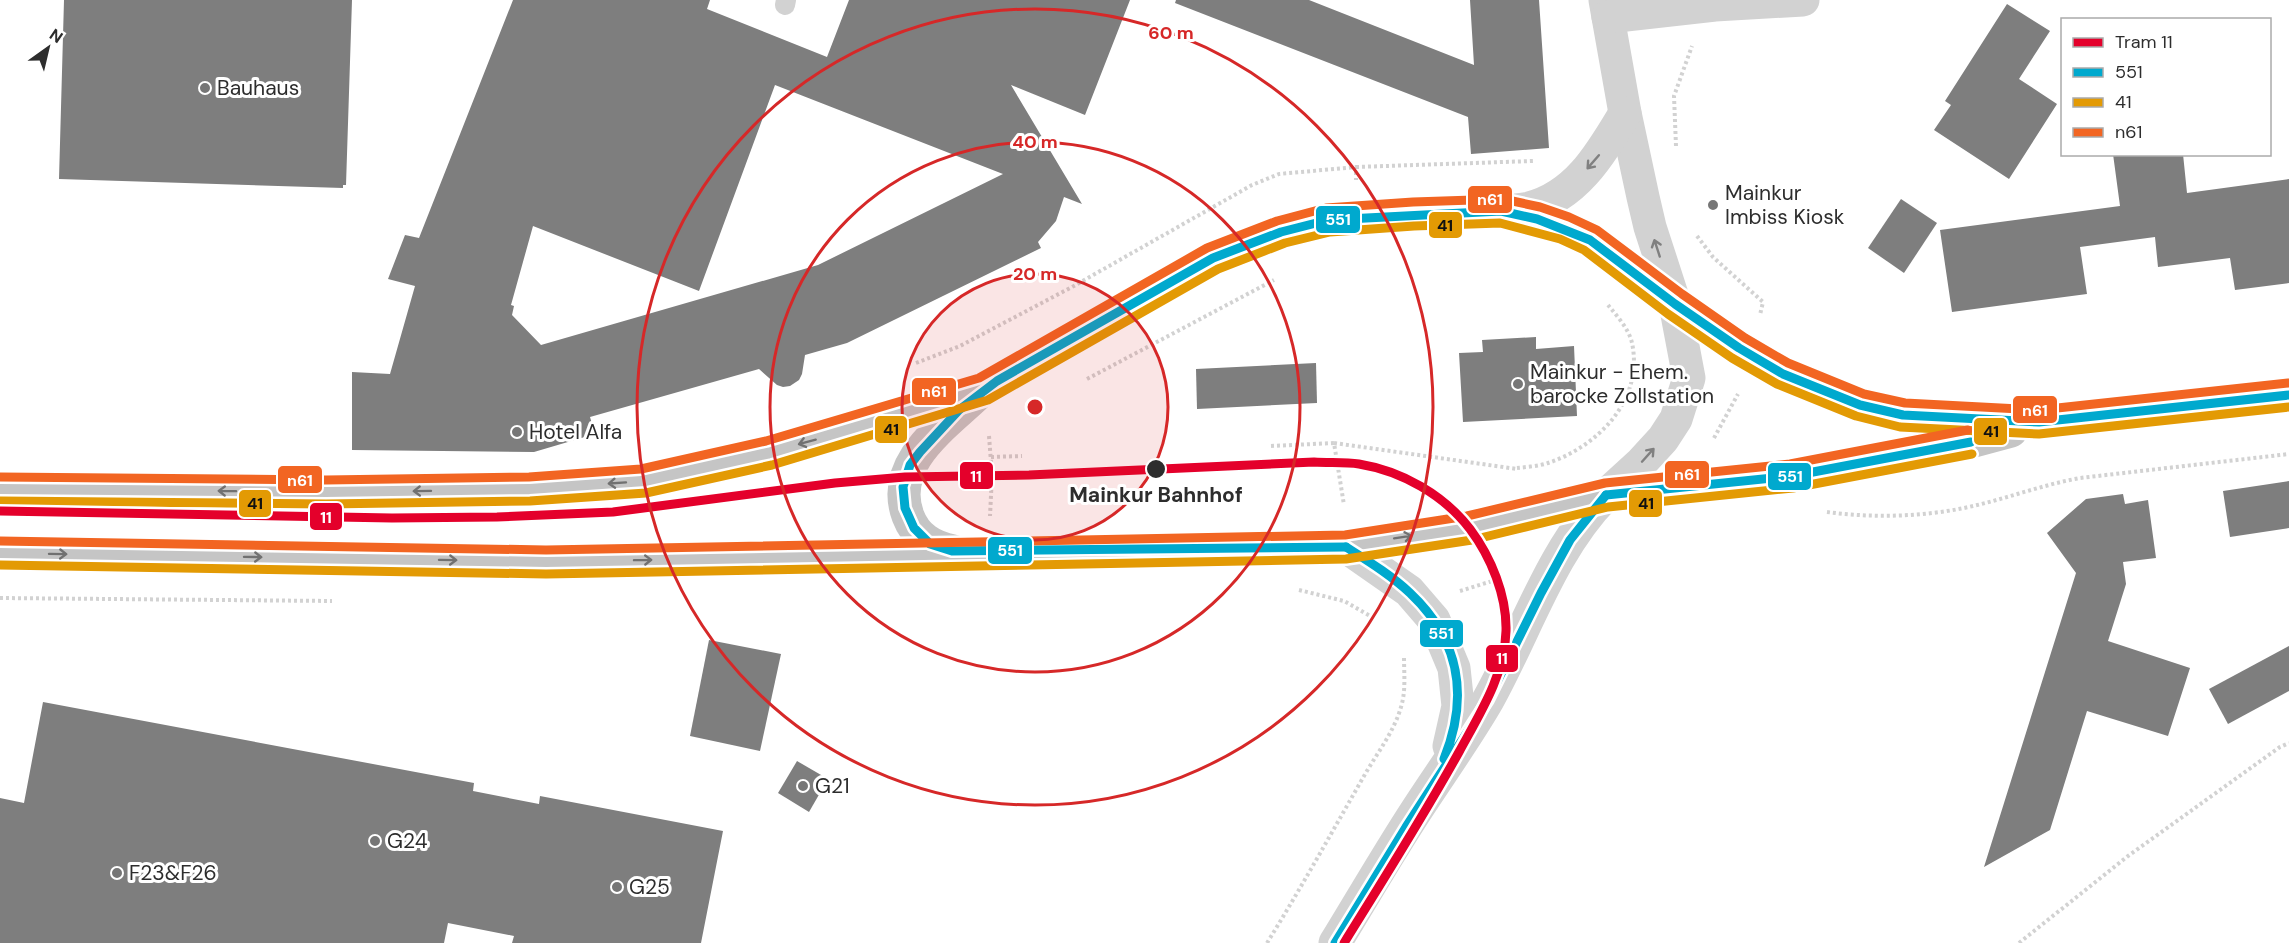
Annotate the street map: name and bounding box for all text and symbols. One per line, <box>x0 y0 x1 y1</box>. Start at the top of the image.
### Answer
north arrow <box>18 18 78 78</box>
legend <box>2061 18 2271 156</box>
text: 60 m <box>1148 21 1194 45</box>
text: N <box>45 24 67 48</box>
text: Tram 11 <box>2115 30 2173 54</box>
text: 551 <box>2115 60 2143 84</box>
place label: Bauhaus <box>217 74 299 102</box>
marker: Bauhaus <box>198 81 212 95</box>
text: 41 <box>2115 90 2132 114</box>
text: n61 <box>2115 120 2142 144</box>
text: 40 m <box>1012 130 1058 154</box>
one-way arrow <box>1587 154 1600 170</box>
place label: Mainkur Imbiss Kiosk <box>1725 179 1845 231</box>
line badge: n61 <box>1467 185 1513 214</box>
text: n61 <box>1477 189 1503 210</box>
marker: Mainkur Imbiss Kiosk <box>1706 198 1720 212</box>
line badge: 551 <box>1315 205 1361 234</box>
text: 551 <box>1325 209 1351 230</box>
line badge: 41 <box>1428 211 1463 239</box>
text: 41 <box>1437 215 1453 236</box>
one-way arrow <box>1651 239 1662 258</box>
text: 20 m <box>1013 262 1057 286</box>
place label: Mainkur - Ehem. barocke Zollstation <box>1530 358 1714 410</box>
line badge: n61 <box>911 377 957 406</box>
marker: Mainkur - Ehem. barocke Zollstation <box>1511 377 1525 391</box>
text: n61 <box>921 381 947 402</box>
line badge: n61 <box>2012 395 2058 424</box>
centre of rings <box>1025 397 1045 417</box>
text: n61 <box>2022 400 2048 421</box>
line badge: 41 <box>874 415 908 444</box>
line badge: 41 <box>1973 417 2008 446</box>
place label: Hotel Alfa <box>529 418 622 446</box>
text: 41 <box>883 419 899 440</box>
text: 41 <box>1983 421 1999 442</box>
marker: Hotel Alfa <box>510 425 524 439</box>
one-way arrow <box>798 437 817 448</box>
one-way arrow <box>1641 448 1655 463</box>
marker: Mainkur Bahnhof <box>1145 458 1167 480</box>
line badge: n61 <box>1664 460 1710 489</box>
line badge: 11 <box>959 461 994 490</box>
line badge: 551 <box>1767 462 1812 491</box>
text: n61 <box>1674 464 1700 485</box>
line badge: n61 <box>277 465 323 494</box>
text: 11 <box>970 466 982 487</box>
text: 551 <box>1777 466 1803 487</box>
text: n61 <box>287 470 313 491</box>
one-way arrow <box>607 477 627 488</box>
place label: Mainkur Bahnhof <box>1069 481 1243 509</box>
one-way arrow <box>412 485 432 497</box>
one-way arrow <box>217 486 237 497</box>
line badge: 41 <box>238 489 272 518</box>
line badge: 41 <box>1628 489 1663 518</box>
text: 41 <box>247 493 263 514</box>
text: 41 <box>1638 493 1654 514</box>
line badge: 11 <box>309 502 343 531</box>
text: 11 <box>320 507 332 528</box>
one-way arrow <box>1393 532 1413 543</box>
line badge: 551 <box>987 536 1033 565</box>
text: 551 <box>997 540 1023 561</box>
one-way arrow <box>48 548 68 560</box>
one-way arrow <box>243 551 263 563</box>
one-way arrow <box>438 554 458 566</box>
one-way arrow <box>633 554 653 565</box>
line badge: 551 <box>1419 619 1464 648</box>
text: 551 <box>1428 623 1454 644</box>
line badge: 11 <box>1485 644 1519 673</box>
text: 11 <box>1496 648 1508 669</box>
place label: G21 <box>815 772 850 800</box>
marker: G21 <box>796 779 810 793</box>
place label: G24 <box>387 827 428 855</box>
marker: G24 <box>368 834 382 848</box>
place label: F23&F26 <box>129 859 217 887</box>
marker: F23&F26 <box>110 866 124 880</box>
place label: G25 <box>629 873 670 901</box>
marker: G25 <box>610 880 624 894</box>

